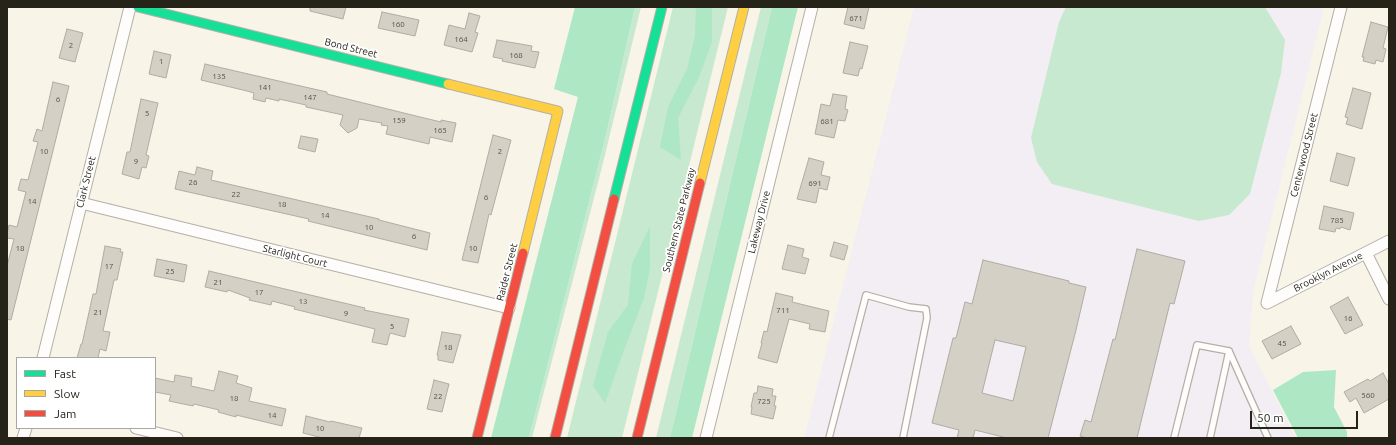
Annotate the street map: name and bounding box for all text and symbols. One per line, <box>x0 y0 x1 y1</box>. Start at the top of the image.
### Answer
house number: 671 <box>849 13 863 23</box>
house number: 160 <box>391 19 405 29</box>
house number: 164 <box>454 34 468 44</box>
street label: Bond Street <box>323 36 379 60</box>
house number: 2 <box>69 40 73 50</box>
house number: 168 <box>509 50 523 60</box>
house number: 1 <box>159 56 163 66</box>
house number: 135 <box>212 71 226 81</box>
house number: 141 <box>258 82 272 92</box>
house number: 147 <box>303 92 317 102</box>
house number: 6 <box>56 94 60 104</box>
house number: 5 <box>145 108 149 118</box>
street label: Centerwood Street <box>1288 112 1320 198</box>
house number: 159 <box>392 115 406 125</box>
house number: 681 <box>820 116 834 126</box>
house number: 165 <box>433 125 447 135</box>
house number: 10 <box>39 146 49 156</box>
house number: 2 <box>498 146 502 156</box>
street label: Clark Street <box>74 155 98 209</box>
house number: 9 <box>134 156 138 166</box>
street label: Southern State Parkway <box>660 166 698 274</box>
house number: 26 <box>188 177 198 187</box>
house number: 691 <box>808 178 822 188</box>
house number: 22 <box>231 189 241 199</box>
street label: Lakeway Drive <box>745 189 773 255</box>
house number: 6 <box>484 192 488 202</box>
house number: 14 <box>27 196 37 206</box>
house number: 18 <box>277 199 287 209</box>
house number: 14 <box>320 210 330 220</box>
house number: 785 <box>1330 215 1344 225</box>
house number: 10 <box>364 222 374 232</box>
house number: 6 <box>412 231 416 241</box>
street label: Starlight Court <box>261 242 329 270</box>
street label: Raider Street <box>494 242 520 302</box>
house number: 18 <box>15 243 25 253</box>
house number: 10 <box>468 243 478 253</box>
street label: Brooklyn Avenue <box>1291 249 1365 295</box>
house number: 17 <box>104 261 114 271</box>
house number: 25 <box>165 266 175 276</box>
house number: 21 <box>213 277 223 287</box>
house number: 17 <box>254 287 264 297</box>
house number: 13 <box>298 296 308 306</box>
house number: 711 <box>776 305 790 315</box>
house number: 21 <box>93 307 103 317</box>
house number: 9 <box>344 308 348 318</box>
house number: 16 <box>1343 313 1353 323</box>
house number: 5 <box>390 321 394 331</box>
house number: 45 <box>1277 338 1287 348</box>
house number: 18 <box>443 342 453 352</box>
legend <box>16 357 156 429</box>
text: Fast <box>54 367 76 380</box>
text: Slow <box>54 387 80 400</box>
house number: 560 <box>1361 390 1375 400</box>
house number: 22 <box>433 391 443 401</box>
house number: 18 <box>229 393 239 403</box>
house number: 725 <box>757 396 771 406</box>
scale bar <box>1252 403 1360 429</box>
text: Jam <box>54 407 76 420</box>
house number: 14 <box>267 410 277 420</box>
text: 50 m <box>1257 411 1284 424</box>
house number: 10 <box>315 423 325 433</box>

